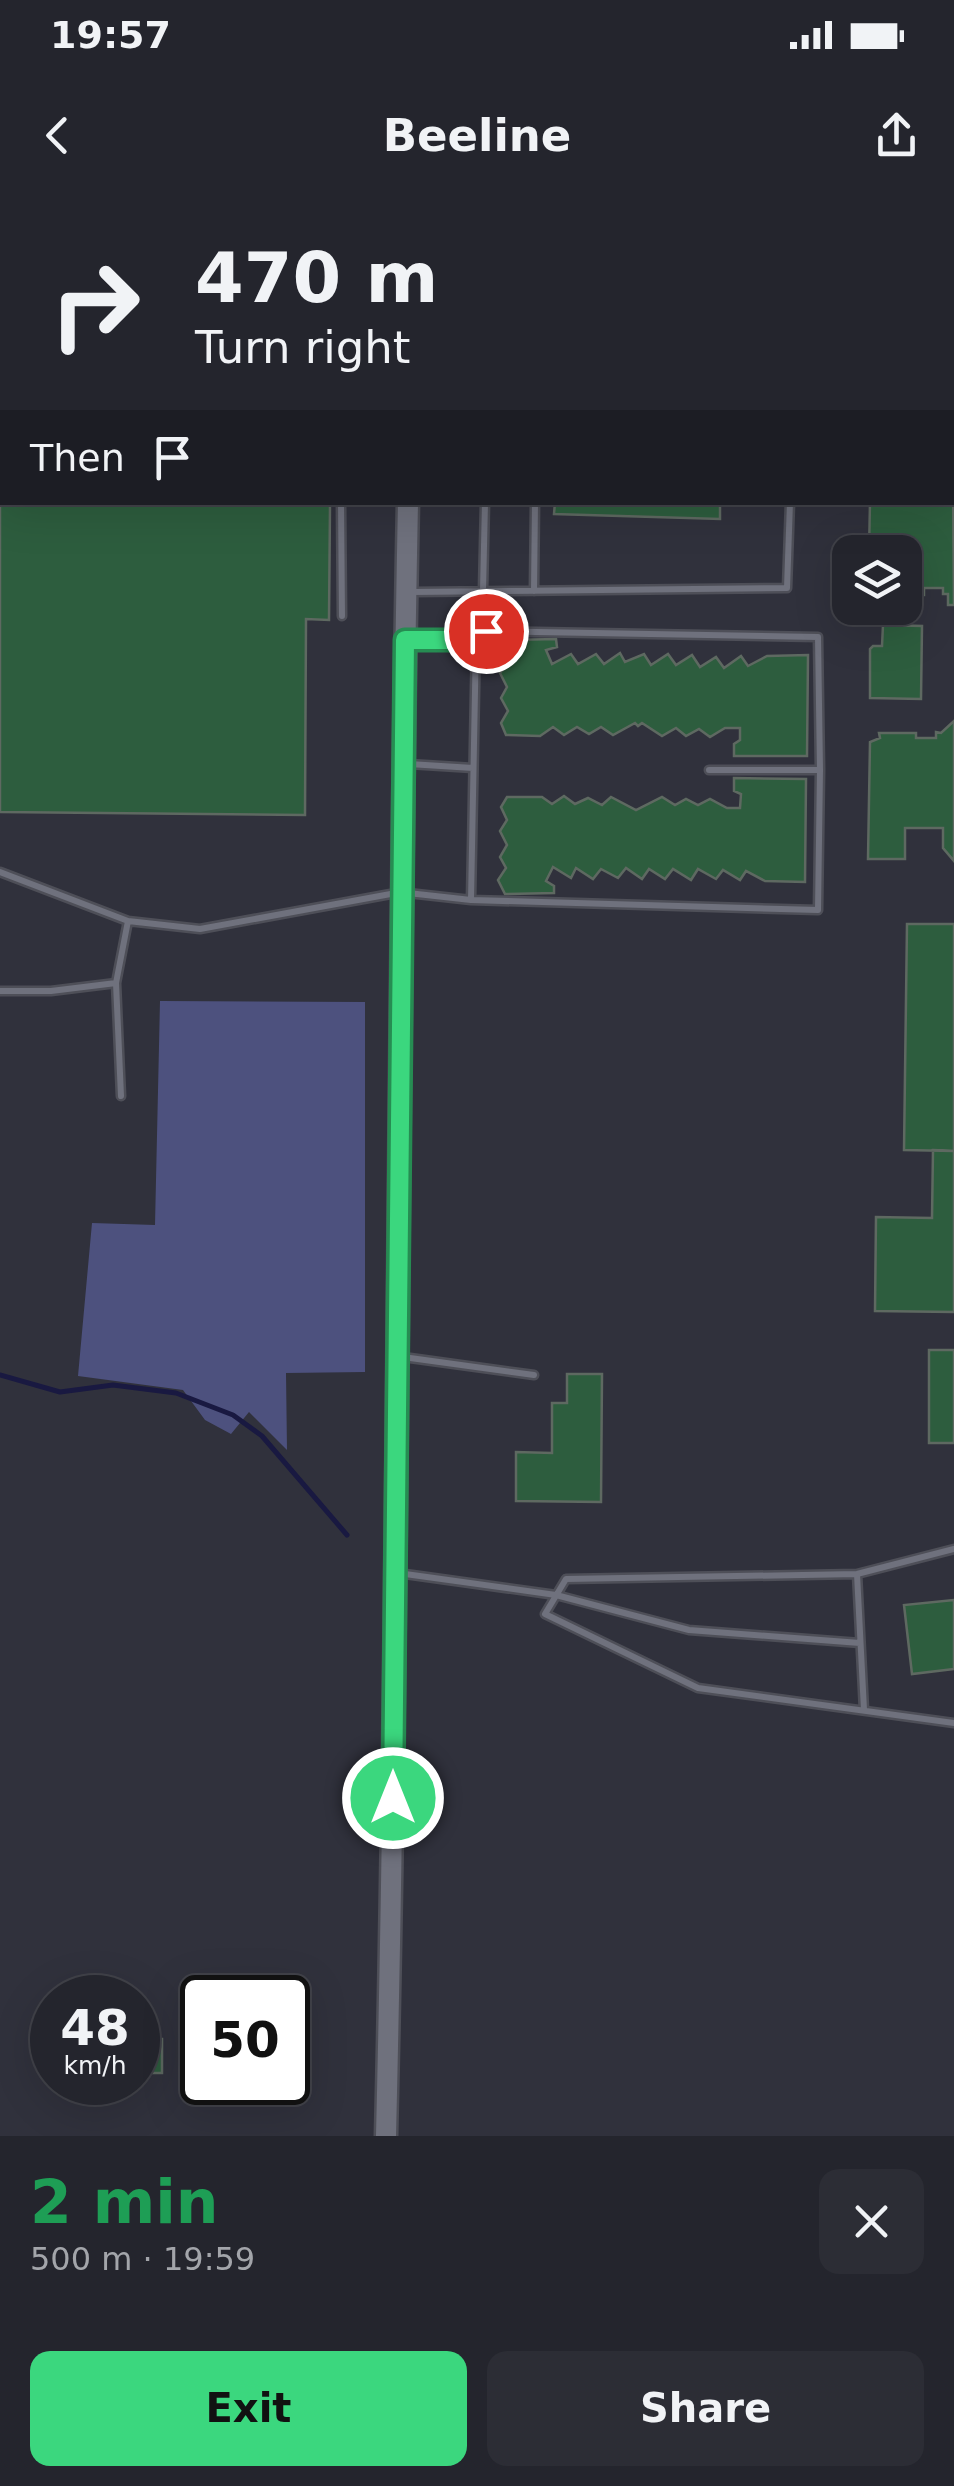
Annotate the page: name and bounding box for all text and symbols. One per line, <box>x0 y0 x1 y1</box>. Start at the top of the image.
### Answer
text: 19:57 <box>50 13 171 57</box>
icon: back <box>30 108 85 163</box>
icon: share <box>869 108 924 163</box>
text: Beeline <box>383 109 571 162</box>
text: 470 m <box>195 237 438 319</box>
icon: right <box>30 240 160 370</box>
text: Turn right <box>195 321 410 374</box>
icon: arrive <box>145 430 200 485</box>
text: Then <box>30 436 125 480</box>
map controls <box>832 535 922 625</box>
button: layers <box>832 535 922 625</box>
pin <box>444 589 529 674</box>
icon: arrive <box>459 604 514 659</box>
position arrow <box>341 1746 445 1850</box>
speed limit sign: 50 <box>180 1975 310 2105</box>
text: 48 <box>60 1999 130 2057</box>
text: km/h <box>63 2051 127 2080</box>
text: 2 min <box>30 2167 218 2237</box>
button: close <box>819 2169 924 2274</box>
text: 500 m · 19:59 <box>30 2240 255 2278</box>
button: Exit <box>30 2351 467 2466</box>
button: Share <box>487 2351 924 2466</box>

